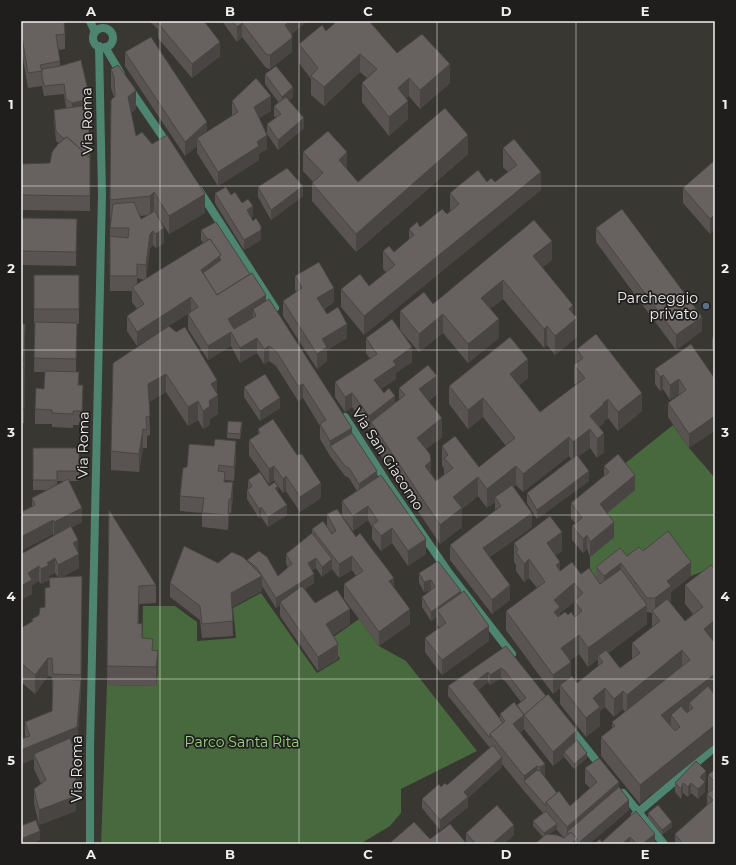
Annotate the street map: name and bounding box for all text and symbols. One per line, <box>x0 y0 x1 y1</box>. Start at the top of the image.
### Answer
text: A <box>85 3 97 19</box>
text: B <box>225 3 235 19</box>
text: C <box>363 3 373 19</box>
text: D <box>501 3 512 19</box>
text: E <box>641 3 650 19</box>
street label: Via Roma <box>77 87 97 155</box>
text: 1 <box>8 96 14 112</box>
text: 1 <box>722 96 728 112</box>
text: 2 <box>7 260 15 276</box>
text: 2 <box>721 260 729 276</box>
place label: Parcheggio privato <box>617 289 698 323</box>
marker: Parcheggio privato <box>701 301 711 311</box>
street label: Via San Giacomo <box>348 405 428 514</box>
street label: Via Roma <box>73 411 93 479</box>
text: 3 <box>6 424 15 440</box>
text: 3 <box>720 424 729 440</box>
text: 4 <box>7 588 16 604</box>
text: 4 <box>721 588 730 604</box>
park label: Parco Santa Rita <box>185 733 299 751</box>
street label: Via Roma <box>68 735 86 803</box>
text: 5 <box>7 752 15 768</box>
text: 5 <box>721 752 729 768</box>
text: A <box>85 846 97 862</box>
text: B <box>225 846 235 862</box>
text: C <box>363 846 373 862</box>
text: D <box>501 846 512 862</box>
text: E <box>641 846 650 862</box>

